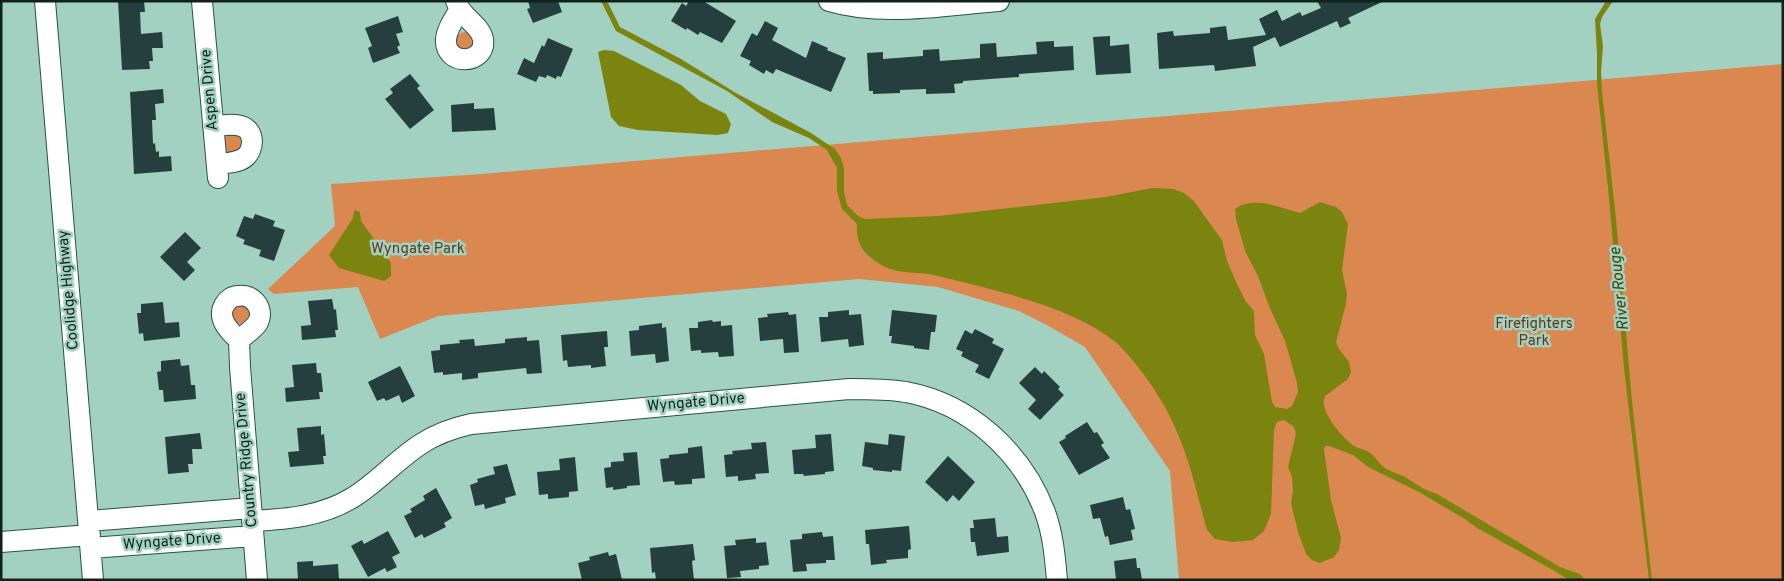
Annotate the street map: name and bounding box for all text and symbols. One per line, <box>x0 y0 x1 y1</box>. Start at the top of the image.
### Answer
street label: Aspen Drive <box>197 49 223 131</box>
street label: Coolidge Highway <box>54 229 84 351</box>
park label: Wyngate Park <box>371 240 465 259</box>
water label: River Rouge <box>1606 245 1634 332</box>
park label: Firefighters Park <box>1495 315 1573 351</box>
street label: Wyngate Drive <box>646 389 746 417</box>
street label: Country Ridge Drive <box>232 392 262 528</box>
street label: Wyngate Drive <box>122 529 222 555</box>

